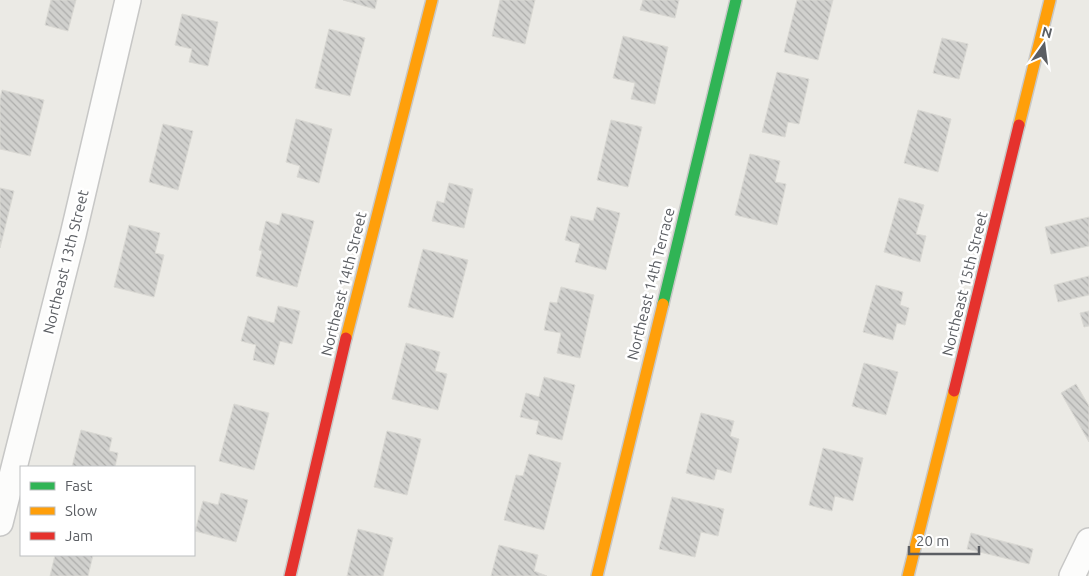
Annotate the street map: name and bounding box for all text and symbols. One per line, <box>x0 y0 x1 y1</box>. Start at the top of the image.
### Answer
north arrow <box>1019 20 1069 70</box>
text: N <box>1040 23 1054 41</box>
street label: Northeast 13th Street <box>39 188 92 336</box>
street label: Northeast 14th Terrace <box>623 206 678 362</box>
street label: Northeast 14th Street <box>317 210 370 358</box>
street label: Northeast 15th Street <box>938 210 991 358</box>
legend <box>20 466 195 556</box>
text: Fast <box>65 477 93 494</box>
text: Slow <box>65 502 98 519</box>
scale bar <box>909 524 979 556</box>
text: Jam <box>65 527 93 544</box>
text: 20 m <box>916 532 949 549</box>

